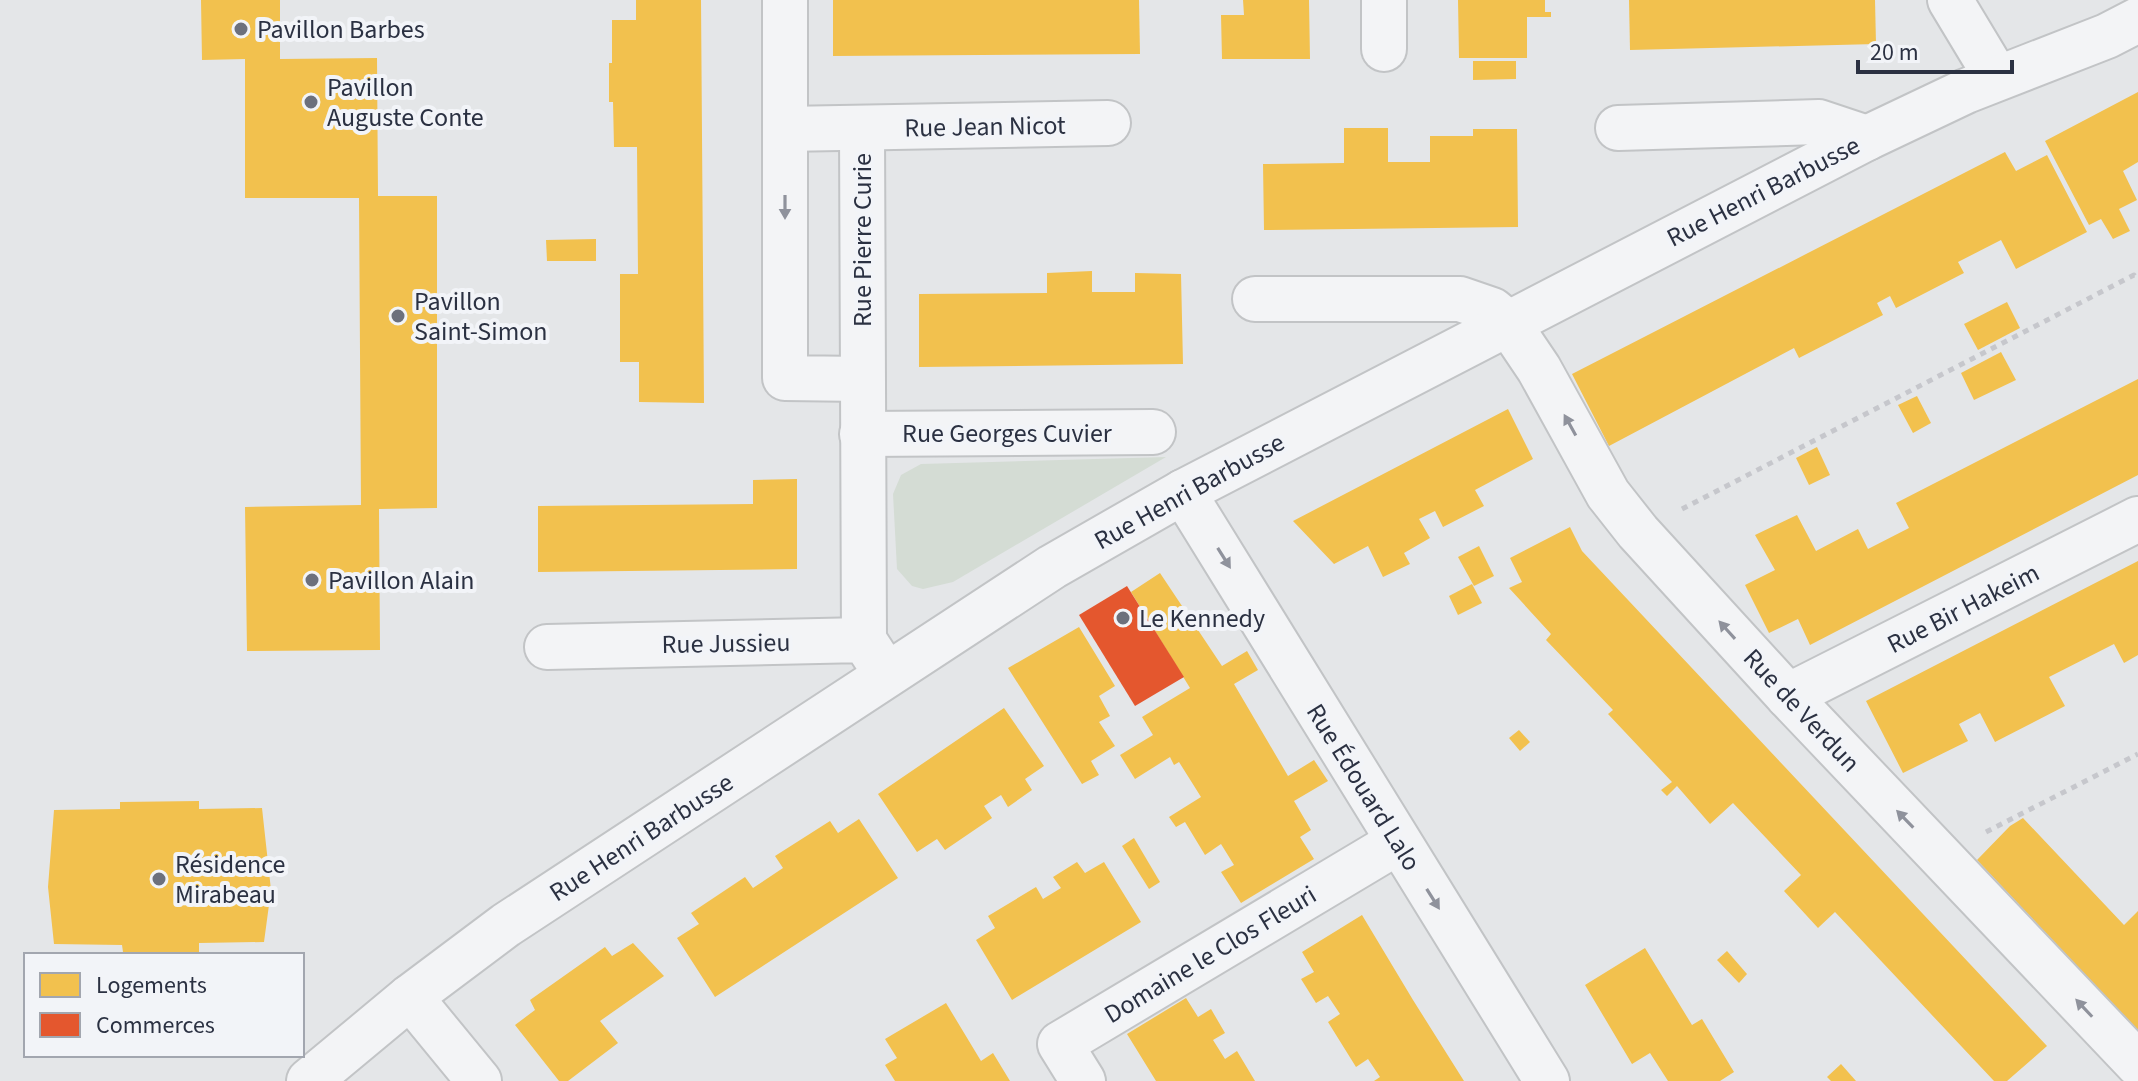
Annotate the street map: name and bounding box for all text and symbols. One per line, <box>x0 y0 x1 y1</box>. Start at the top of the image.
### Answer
place label: Pavillon Barbes <box>257 11 425 48</box>
marker: Pavillon Barbes <box>232 20 250 38</box>
scale bar <box>1858 24 2012 74</box>
text: 20 m <box>1870 35 1919 70</box>
place label: Pavillon Auguste Conte <box>327 69 484 136</box>
marker: Pavillon Auguste Conte <box>302 93 320 111</box>
street label: Rue Jean Nicot <box>904 107 1066 146</box>
street label: Rue Henri Barbusse <box>1660 127 1866 256</box>
street label: Rue Pierre Curie <box>844 153 881 327</box>
one-way arrow <box>779 195 791 220</box>
place label: Pavillon Saint-Simon <box>414 283 548 350</box>
marker: Pavillon Saint-Simon <box>389 307 407 325</box>
one-way arrow <box>1563 414 1577 436</box>
street label: Rue Georges Cuvier <box>902 415 1113 452</box>
street label: Rue Henri Barbusse <box>1087 424 1291 559</box>
one-way arrow <box>1216 547 1230 569</box>
street label: Rue Bir Hakeim <box>1881 554 2046 663</box>
place label: Pavillon Alain <box>328 562 475 599</box>
marker: Pavillon Alain <box>303 571 321 589</box>
place label: Le Kennedy <box>1139 600 1265 637</box>
marker: Le Kennedy <box>1114 609 1132 627</box>
one-way arrow <box>1719 620 1737 639</box>
street label: Rue Jussieu <box>661 624 791 663</box>
street label: Rue de Verdun <box>1735 640 1869 780</box>
street label: Rue Édouard Lalo <box>1297 696 1430 878</box>
street label: Rue Henri Barbusse <box>542 764 740 911</box>
one-way arrow <box>1897 810 1915 829</box>
place label: Résidence Mirabeau <box>175 846 285 913</box>
marker: Résidence Mirabeau <box>150 870 168 888</box>
street label: Domaine le Clos Fleuri <box>1097 876 1323 1033</box>
one-way arrow <box>1426 888 1441 909</box>
legend <box>24 953 304 1057</box>
text: Logements <box>96 968 207 1003</box>
one-way arrow <box>2076 999 2094 1018</box>
text: Commerces <box>96 1008 215 1043</box>

